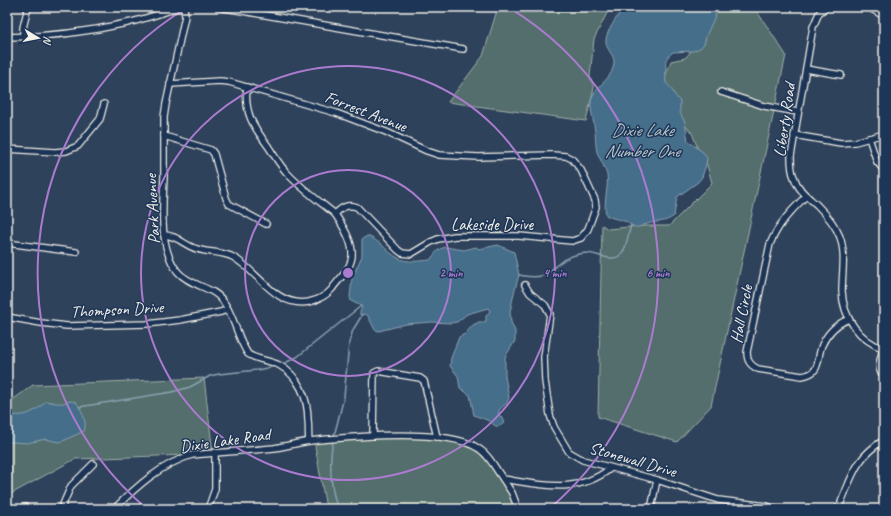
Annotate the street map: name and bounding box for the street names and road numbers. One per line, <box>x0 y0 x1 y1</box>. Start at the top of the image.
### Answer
street label: Liberty Road <box>769 79 801 158</box>
street label: Forrest Avenue <box>322 86 411 137</box>
street label: Park Avenue <box>140 172 165 245</box>
street label: Lakeside Drive <box>451 214 535 235</box>
street label: Hall Circle <box>726 282 758 345</box>
street label: Thompson Drive <box>70 297 165 322</box>
street label: Dixie Lake Road <box>179 423 274 457</box>
street label: Stonewall Drive <box>587 437 680 482</box>

